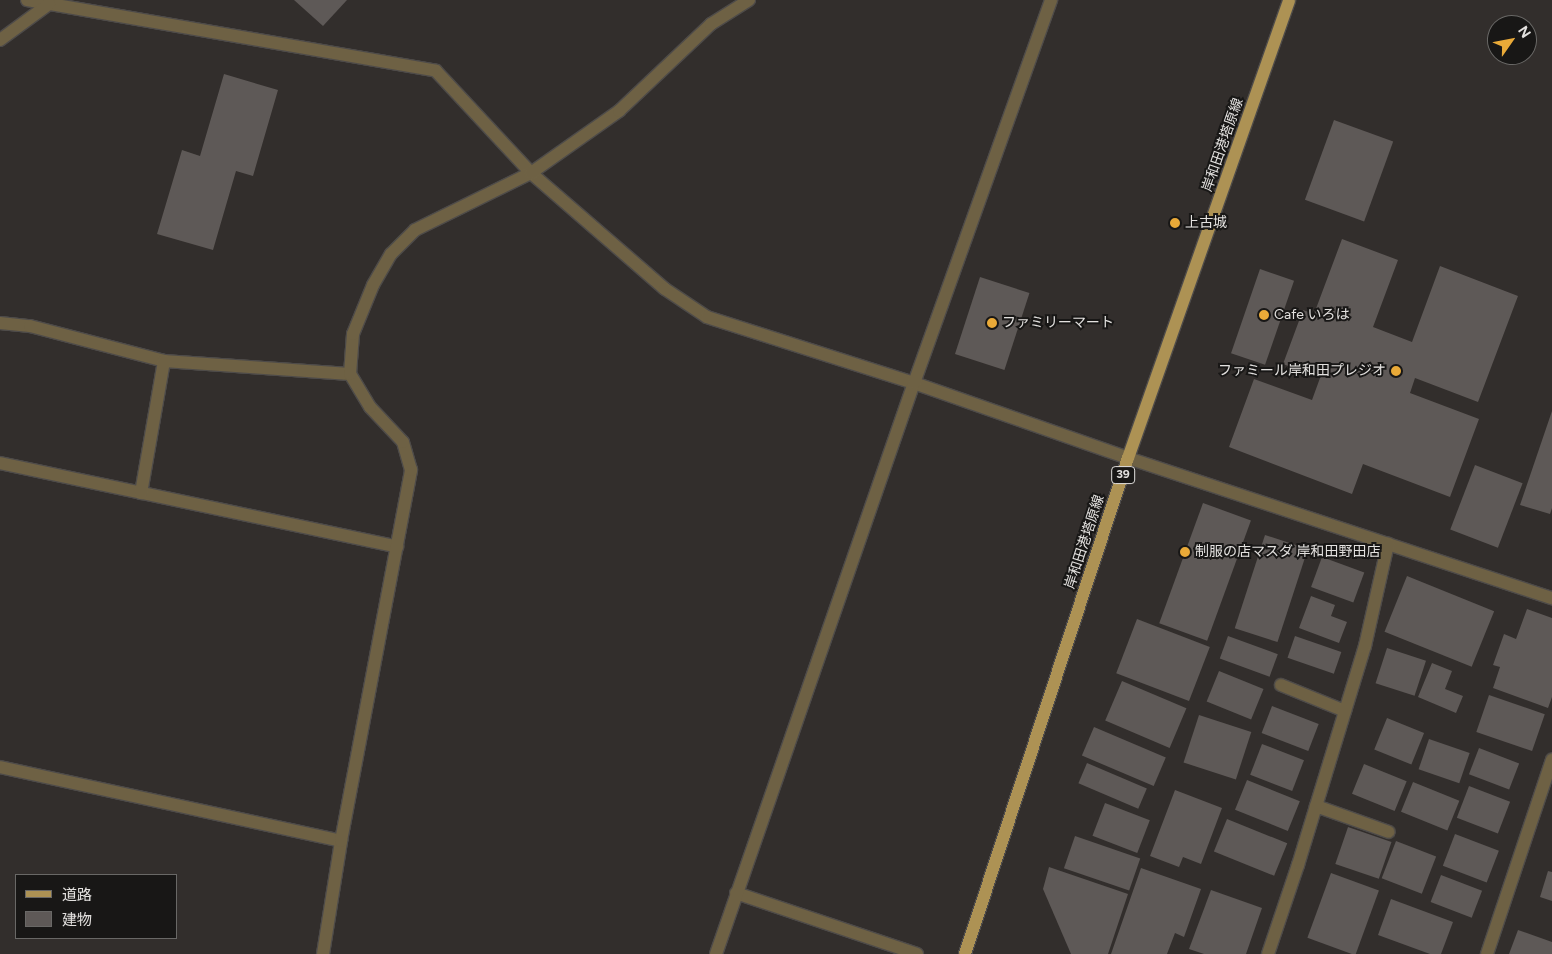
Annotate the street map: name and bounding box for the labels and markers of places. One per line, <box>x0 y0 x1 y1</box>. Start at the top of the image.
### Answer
place label: 上古城 <box>1185 215 1227 231</box>
marker: 上古城 <box>1169 217 1181 229</box>
place label: Cafe いろは <box>1274 307 1349 323</box>
marker: Cafe いろは <box>1258 309 1270 321</box>
place label: ファミリーマート <box>1002 315 1114 331</box>
marker: ファミリーマート <box>986 317 998 329</box>
place label: ファミール岸和田プレジオ <box>1218 363 1386 379</box>
marker: ファミール岸和田プレジオ <box>1390 365 1402 377</box>
place label: 制服の店マスダ 岸和田野田店 <box>1195 544 1380 560</box>
marker: 制服の店マスダ 岸和田野田店 <box>1179 546 1191 558</box>

